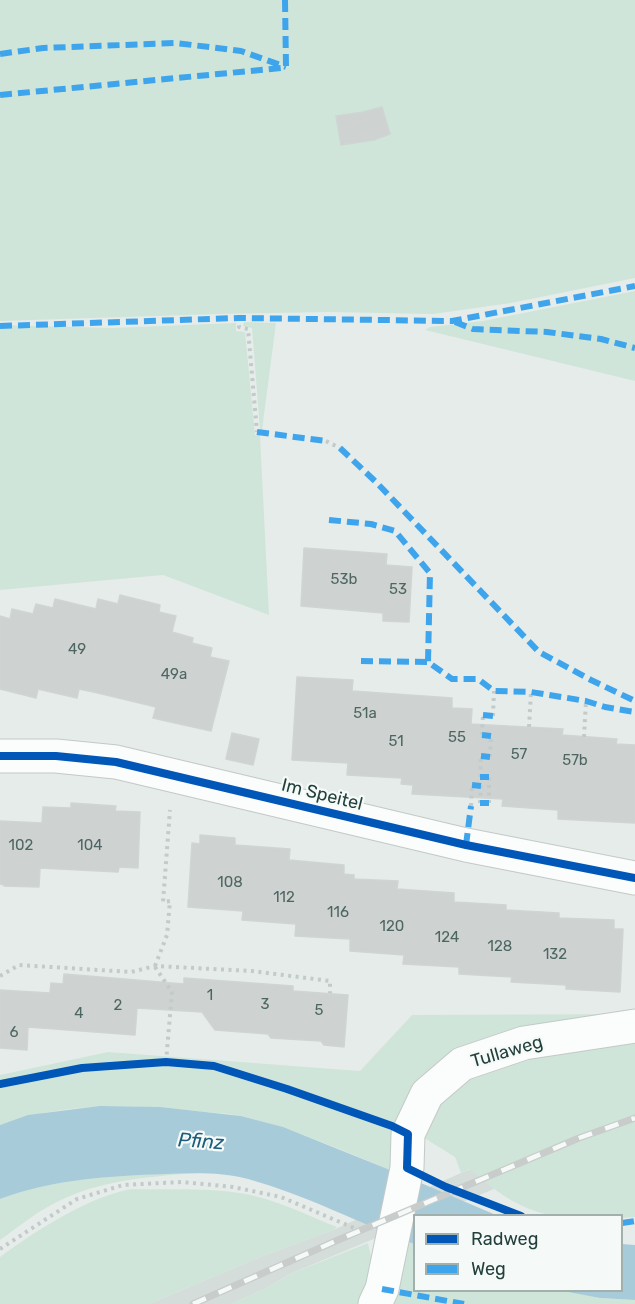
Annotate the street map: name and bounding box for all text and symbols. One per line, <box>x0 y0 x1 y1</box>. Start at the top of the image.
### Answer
house number: 53b <box>331 571 357 589</box>
house number: 53 <box>389 581 407 599</box>
house number: 49 <box>68 641 86 659</box>
house number: 49a <box>161 666 187 684</box>
house number: 51a <box>353 705 377 723</box>
house number: 55 <box>448 729 466 747</box>
house number: 51 <box>388 733 404 751</box>
house number: 57 <box>511 746 527 764</box>
house number: 57b <box>562 752 588 770</box>
street label: Im Speitel <box>279 774 365 816</box>
house number: 102 <box>9 837 33 855</box>
house number: 104 <box>77 837 103 855</box>
house number: 108 <box>217 874 243 892</box>
house number: 112 <box>273 889 295 907</box>
house number: 116 <box>327 904 349 922</box>
house number: 120 <box>380 918 404 936</box>
house number: 124 <box>435 929 459 947</box>
house number: 128 <box>488 938 512 956</box>
house number: 132 <box>543 946 567 964</box>
house number: 1 <box>207 987 213 1005</box>
house number: 3 <box>260 996 270 1014</box>
house number: 2 <box>114 997 122 1015</box>
house number: 5 <box>315 1002 323 1020</box>
house number: 4 <box>74 1005 84 1023</box>
house number: 6 <box>9 1024 19 1042</box>
street label: Tullaweg <box>469 1031 545 1073</box>
water label: Pfinz <box>177 1128 225 1156</box>
legend <box>413 1214 623 1292</box>
text: Radweg <box>471 1228 538 1250</box>
text: Weg <box>471 1258 506 1280</box>

